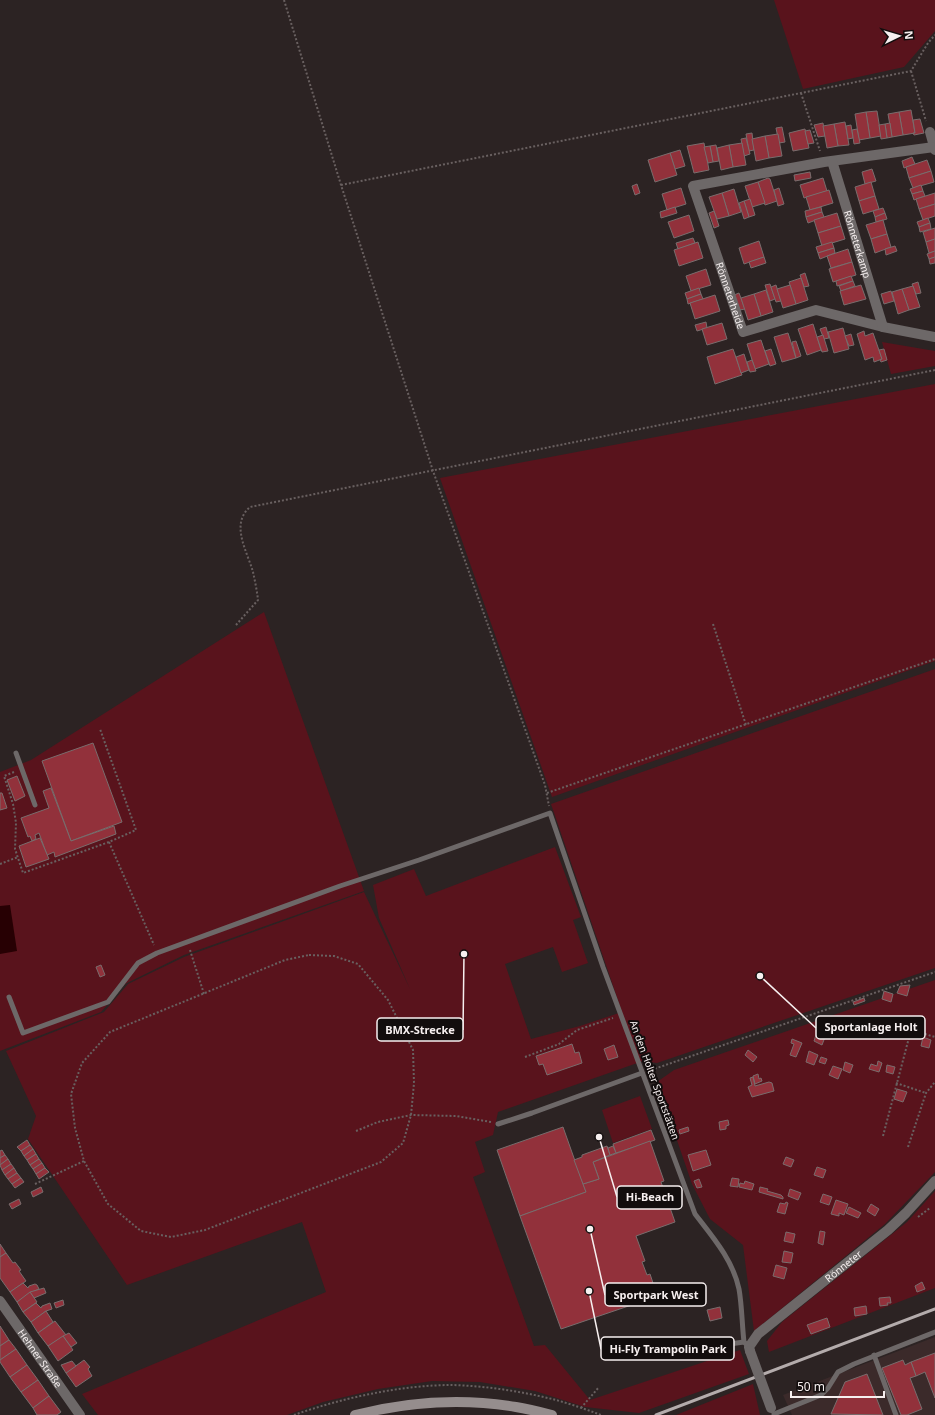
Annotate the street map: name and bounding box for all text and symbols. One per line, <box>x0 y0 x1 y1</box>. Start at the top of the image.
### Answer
north arrow <box>879 16 919 56</box>
text: N <box>902 30 917 40</box>
street label: Rönneterkamp <box>841 209 875 280</box>
street label: Rönneterheide <box>713 260 749 331</box>
callout: Sportanlage Holt <box>816 1016 925 1039</box>
callout: BMX-Strecke <box>377 1018 463 1041</box>
street label: An den Holter Sportstätten <box>627 1018 683 1142</box>
text: Sportanlage Holt <box>825 1019 918 1034</box>
text: BMX-Strecke <box>385 1022 455 1037</box>
callout: Hi-Beach <box>617 1186 682 1209</box>
text: Hi-Beach <box>626 1189 674 1204</box>
street label: Rönneter <box>822 1247 865 1285</box>
callout: Sportpark West <box>605 1283 706 1306</box>
text: Sportpark West <box>614 1287 699 1302</box>
street label: Hehner Straße <box>15 1326 66 1391</box>
callout: Hi-Fly Trampolin Park <box>601 1337 734 1360</box>
text: Hi-Fly Trampolin Park <box>609 1341 727 1356</box>
scale bar <box>791 1373 884 1399</box>
text: 50 m <box>797 1378 825 1395</box>

